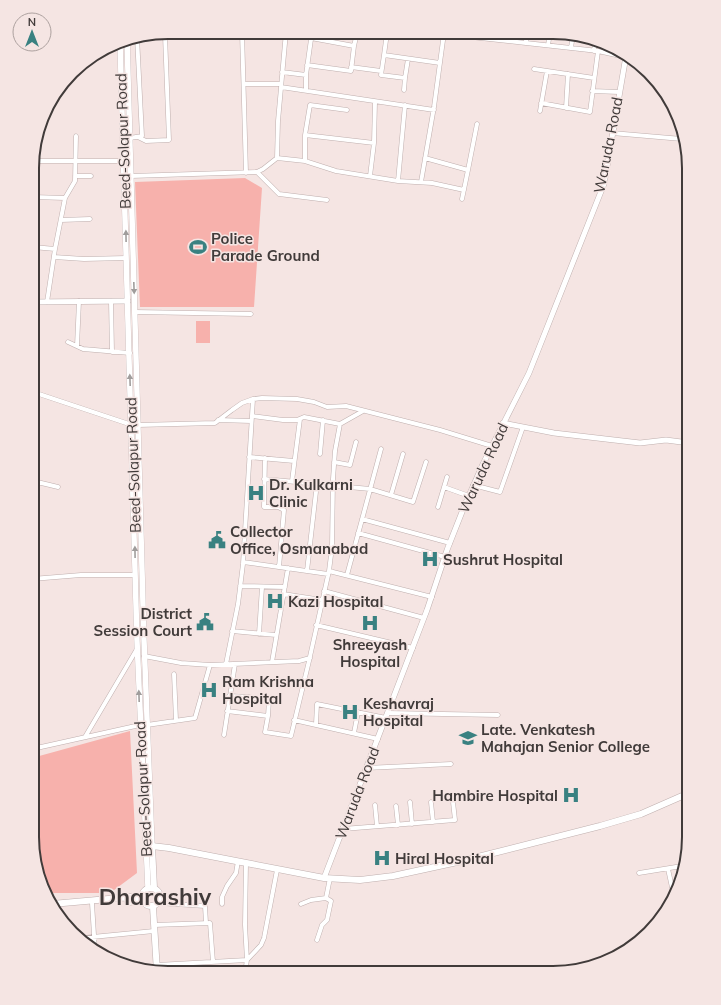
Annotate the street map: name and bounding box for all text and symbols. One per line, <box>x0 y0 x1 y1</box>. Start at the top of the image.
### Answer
north arrow <box>12 12 52 52</box>
text: N <box>28 15 36 29</box>
street label: Beed-Solapur Road <box>111 73 135 209</box>
street label: Waruda Road <box>589 95 627 195</box>
one-way arrow <box>123 229 129 242</box>
place label: Police Parade Ground <box>211 229 320 265</box>
sports icon: Police Parade Ground <box>188 237 208 257</box>
one-way arrow <box>131 282 137 295</box>
one-way arrow <box>127 374 134 386</box>
street label: Beed-Solapur Road <box>121 397 145 533</box>
street label: Waruda Road <box>454 420 512 516</box>
place label: Dr. Kulkarni Clinic <box>269 475 353 511</box>
hospital icon: Dr. Kulkarni Clinic <box>246 483 266 503</box>
place label: Collector Office, Osmanabad <box>230 522 368 558</box>
public building icon: Collector Office, Osmanabad <box>207 530 227 550</box>
one-way arrow <box>132 545 138 558</box>
hospital icon: Sushrut Hospital <box>420 549 440 569</box>
place label: Sushrut Hospital <box>443 550 563 569</box>
hospital icon: Kazi Hospital <box>265 591 285 611</box>
place label: Kazi Hospital <box>288 592 383 611</box>
place label: District Session Court <box>94 604 192 640</box>
public building icon: District Session Court <box>195 612 215 632</box>
hospital icon: Shreeyash Hospital <box>360 613 380 633</box>
place label: Shreeyash Hospital <box>333 635 407 671</box>
place label: Ram Krishna Hospital <box>222 672 314 708</box>
hospital icon: Ram Krishna Hospital <box>199 680 219 700</box>
one-way arrow <box>136 689 142 702</box>
place label: Keshavraj Hospital <box>363 694 434 730</box>
hospital icon: Keshavraj Hospital <box>340 702 360 722</box>
place label: Late. Venkatesh Mahajan Senior College <box>481 720 650 756</box>
street label: Beed-Solapur Road <box>130 721 156 857</box>
school or university icon: Late. Venkatesh Mahajan Senior College <box>458 728 478 748</box>
street label: Waruda Road <box>331 744 383 842</box>
hospital icon: Hambire Hospital <box>561 785 581 805</box>
place label: Hambire Hospital <box>432 786 558 805</box>
hospital icon: Hiral Hospital <box>372 848 392 868</box>
place label: Hiral Hospital <box>395 849 494 868</box>
district label: Dharashiv <box>99 882 212 911</box>

